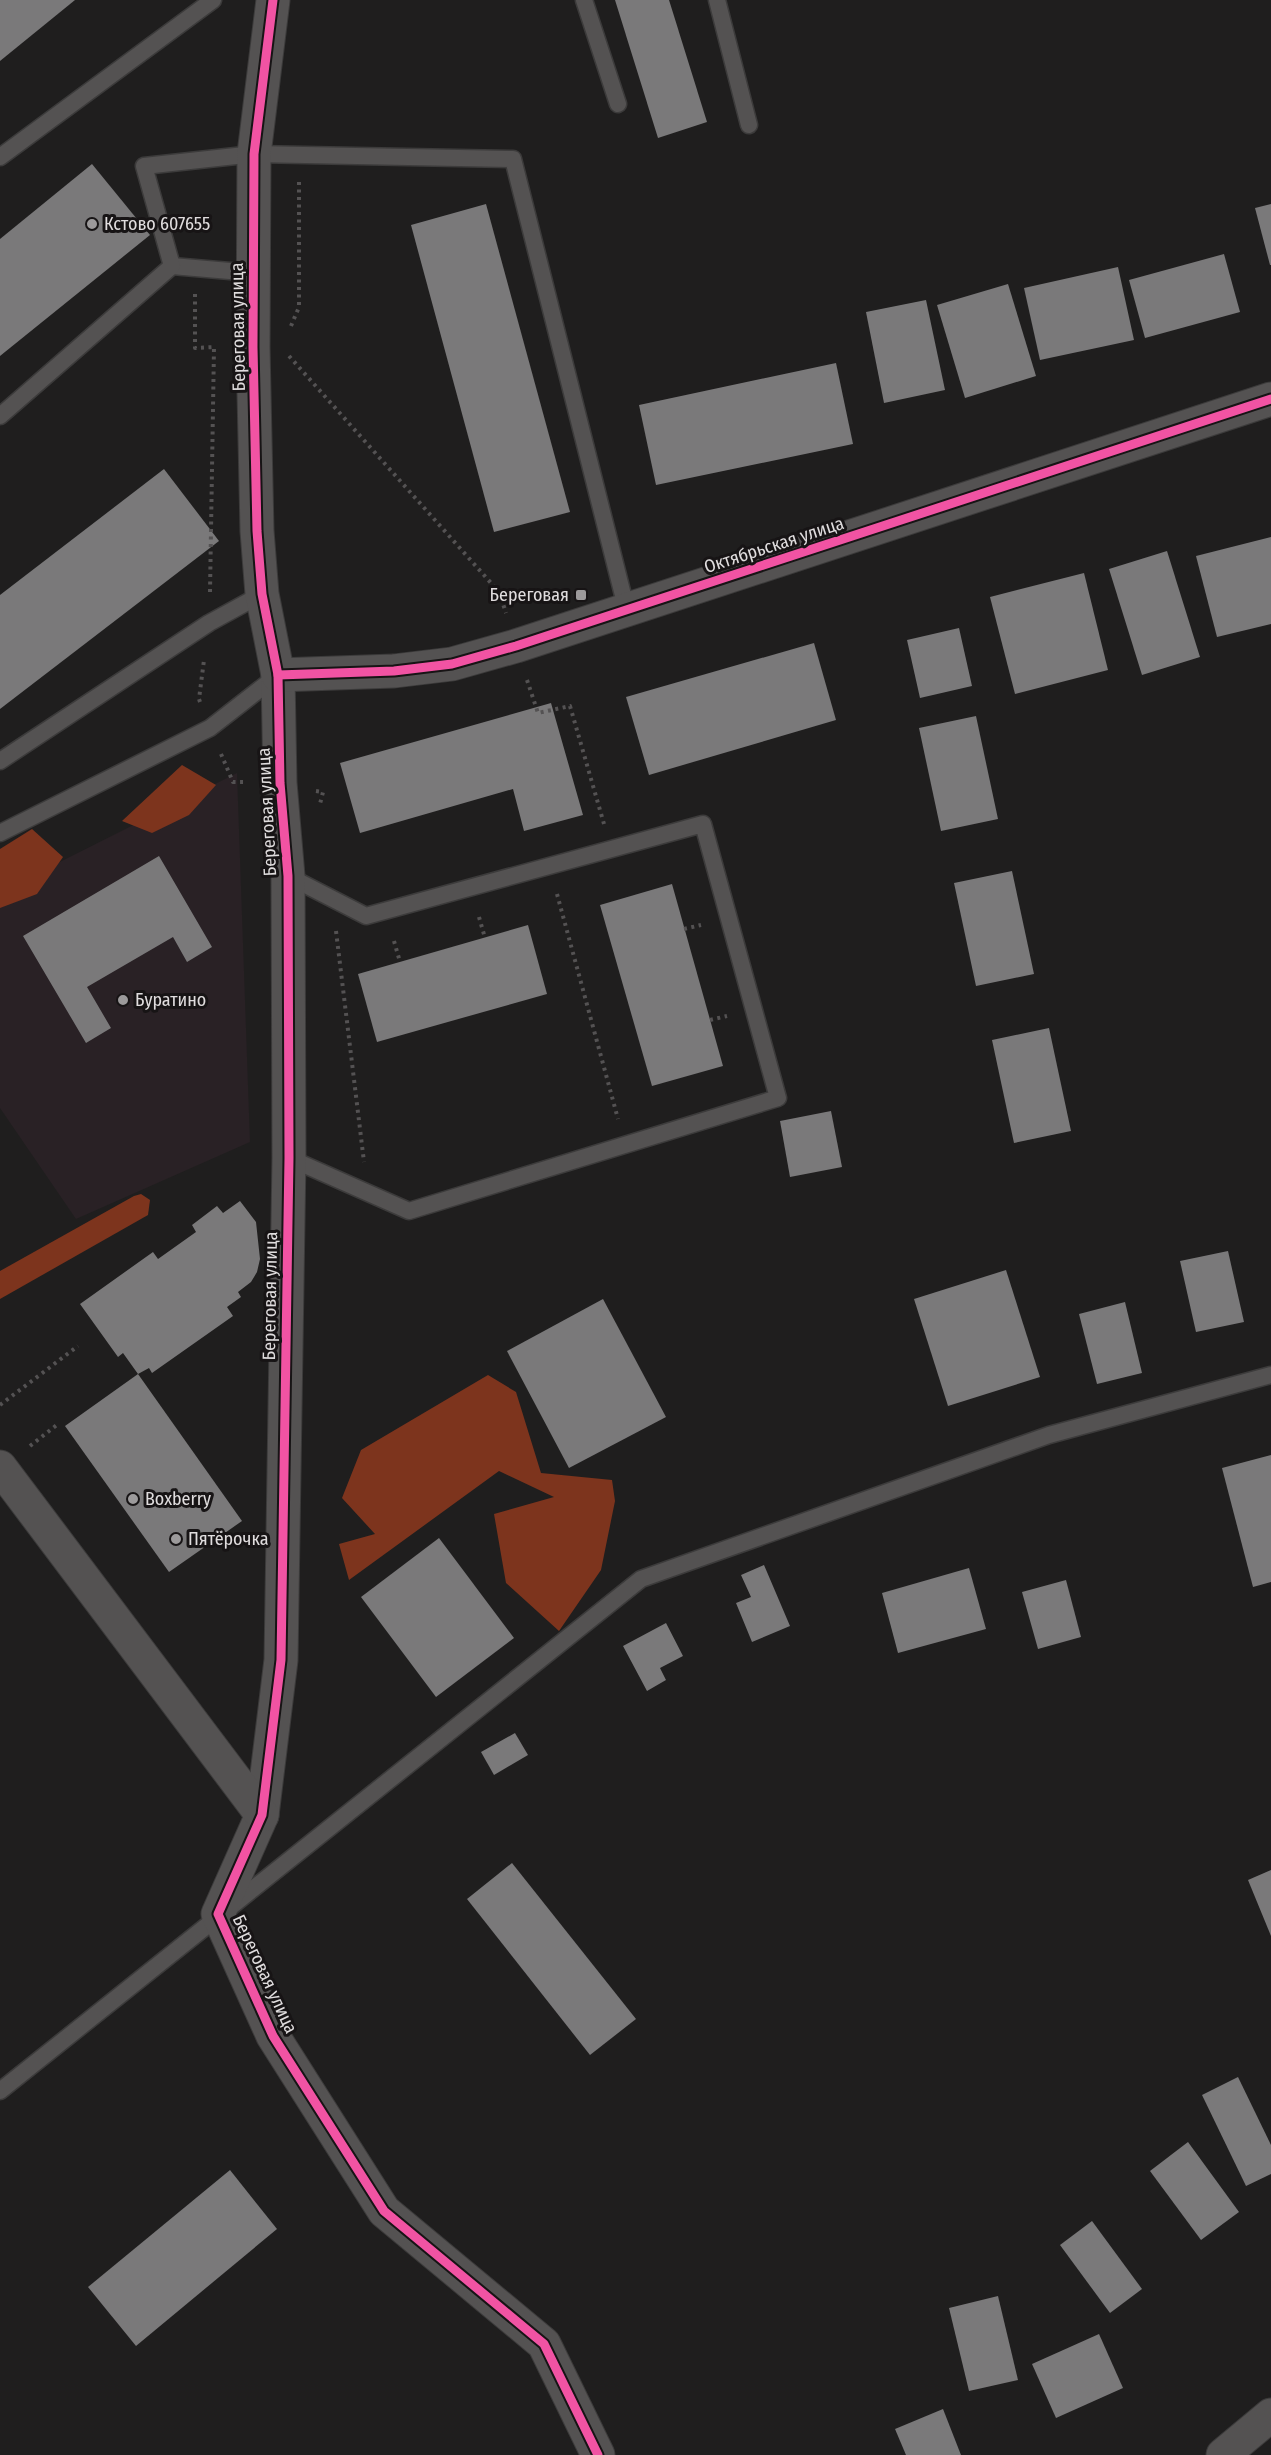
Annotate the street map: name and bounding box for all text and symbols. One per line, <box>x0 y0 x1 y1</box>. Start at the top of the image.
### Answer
place label: Кстово 607655 <box>104 213 210 235</box>
marker: Кстово 607655 <box>85 217 99 231</box>
street label: Береговая улица <box>226 262 250 392</box>
street label: Октябрьская улица <box>701 512 847 578</box>
place label: Береговая <box>490 584 569 606</box>
marker: Береговая <box>574 588 588 602</box>
street label: Береговая улица <box>253 747 281 877</box>
place label: Буратино <box>135 989 206 1011</box>
marker: Буратино <box>116 993 130 1007</box>
street label: Береговая улица <box>258 1231 282 1361</box>
place label: Boxberry <box>145 1488 211 1510</box>
marker: Boxberry <box>126 1492 140 1506</box>
place label: Пятёрочка <box>188 1528 269 1550</box>
marker: Пятёрочка <box>169 1532 183 1546</box>
street label: Береговая улица <box>228 1911 302 2037</box>

